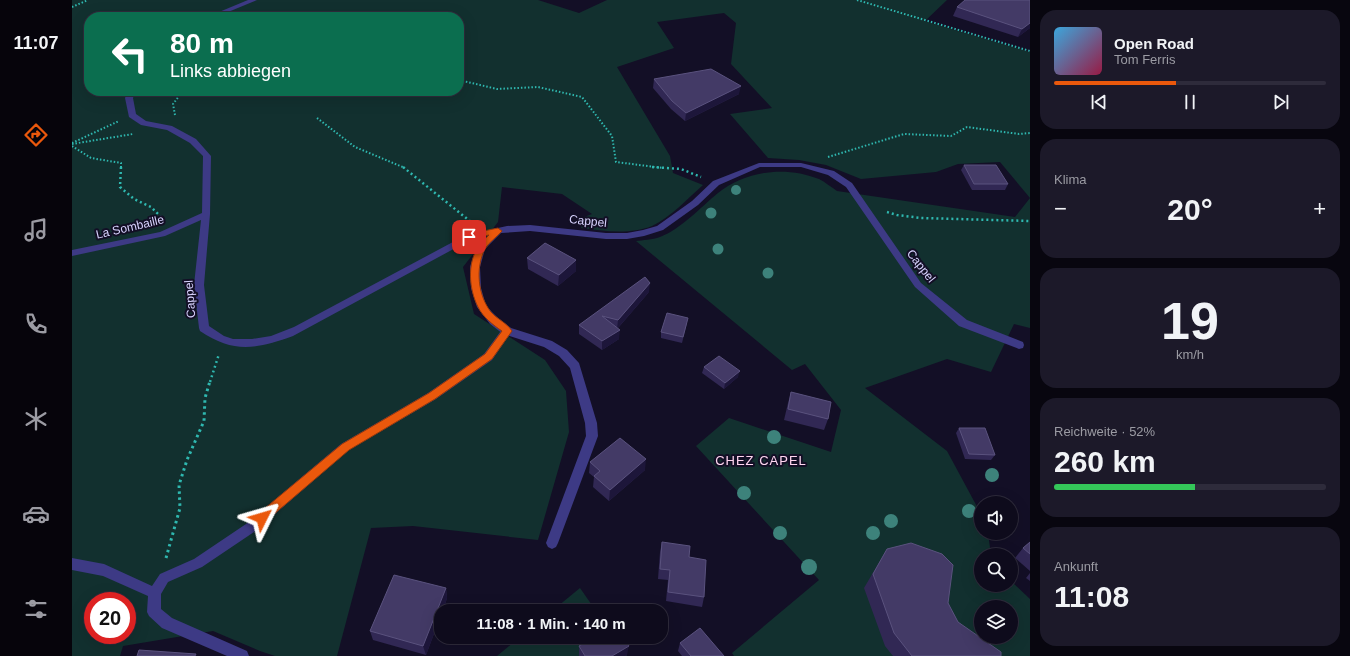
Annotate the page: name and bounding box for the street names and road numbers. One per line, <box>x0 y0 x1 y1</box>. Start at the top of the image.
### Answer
street label: La Sombaille <box>95 212 166 242</box>
street label: Cappel <box>568 212 608 230</box>
street label: Cappel <box>904 247 938 285</box>
street label: Cappel <box>182 280 198 318</box>

